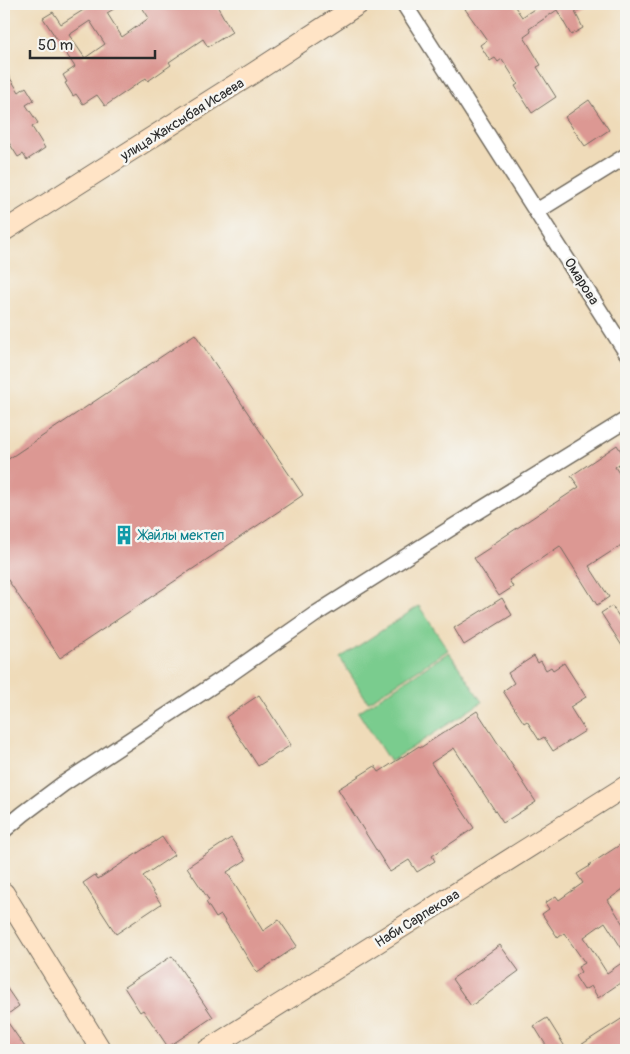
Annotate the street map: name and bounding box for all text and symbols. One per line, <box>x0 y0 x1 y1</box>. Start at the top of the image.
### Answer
scale bar <box>30 28 155 60</box>
text: 50 m <box>38 36 73 55</box>
street label: улица Жаксыбая Исаева <box>116 74 247 165</box>
street label: Омарова <box>561 255 603 308</box>
building icon: Жайлы мектеп <box>113 524 135 546</box>
place label: Жайлы мектеп <box>137 527 224 544</box>
street label: Наби Сарпекова <box>372 886 463 951</box>

